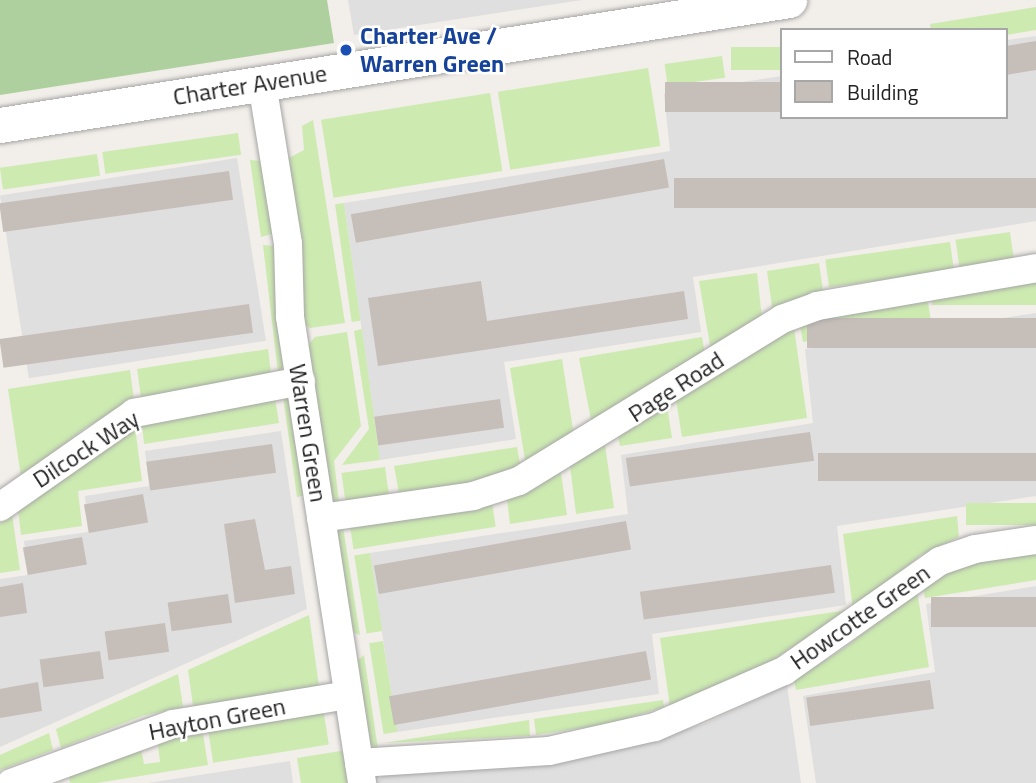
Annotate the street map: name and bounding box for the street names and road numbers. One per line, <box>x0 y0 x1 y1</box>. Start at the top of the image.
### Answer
street label: Charter Avenue <box>171 59 329 111</box>
street label: Page Road <box>623 346 729 428</box>
street label: Warren Green <box>283 362 333 504</box>
street label: Dilcock Way <box>27 404 145 494</box>
street label: Howcotte Green <box>785 558 935 676</box>
street label: Hayton Green <box>146 692 288 746</box>

